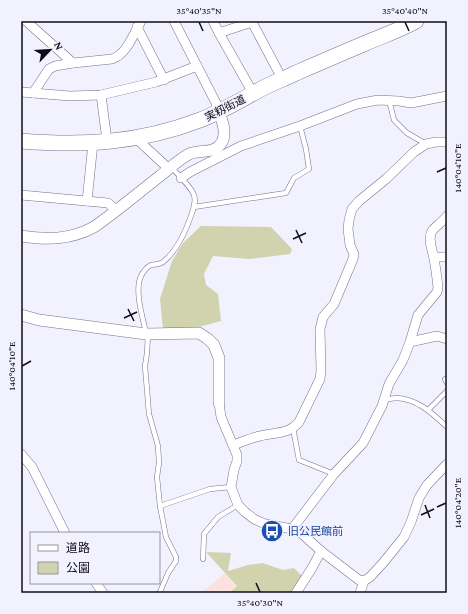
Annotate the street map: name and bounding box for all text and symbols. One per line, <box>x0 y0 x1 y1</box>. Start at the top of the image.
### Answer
text: 35°40'35"N <box>176 5 222 16</box>
text: 35°40'40"N <box>382 5 429 16</box>
north arrow <box>30 30 70 70</box>
text: N <box>52 40 66 52</box>
street label: 実籾街道 <box>203 93 247 123</box>
text: 140°04'10"E <box>452 143 463 192</box>
text: 140°04'10"E <box>6 341 17 390</box>
text: 140°04'20"E <box>452 477 463 528</box>
bus stop icon: 旧公民館前 <box>259 518 285 544</box>
place label: 旧公民館前 <box>288 525 343 537</box>
legend <box>30 532 160 584</box>
text: 道路 <box>66 541 90 555</box>
text: 公園 <box>66 561 90 575</box>
text: 35°40'30"N <box>237 597 284 608</box>

